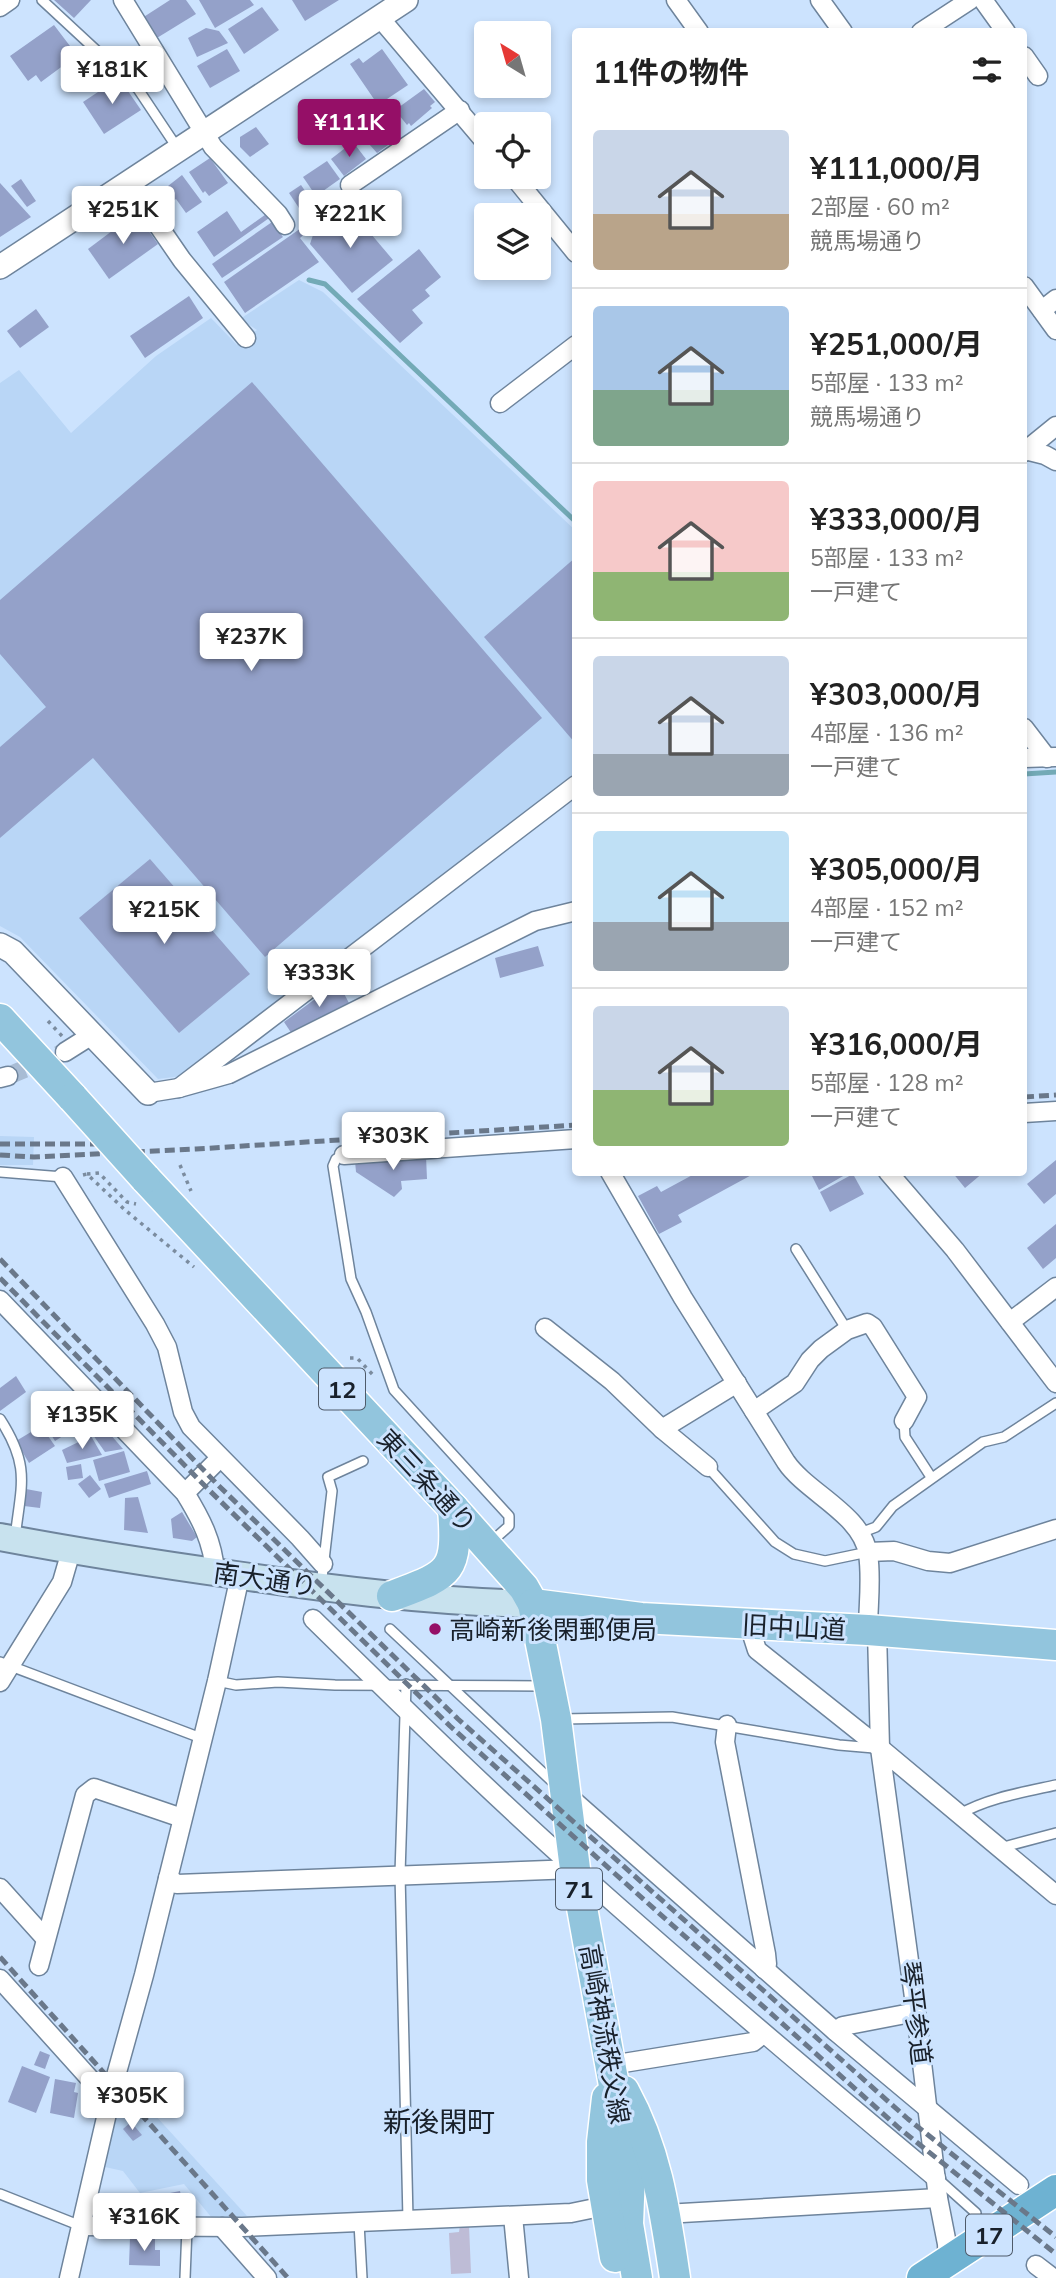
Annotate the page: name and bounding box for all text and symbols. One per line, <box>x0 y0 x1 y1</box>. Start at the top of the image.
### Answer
north arrow <box>474 21 551 98</box>
map controls <box>474 21 551 280</box>
pin: ¥181K <box>63 46 161 106</box>
icon: filters <box>968 51 1006 89</box>
text: 11件の物件 <box>593 53 749 91</box>
text: ¥181K <box>77 54 147 83</box>
pin: ¥111K <box>300 100 398 159</box>
text: ¥111K <box>314 107 384 136</box>
button: locate <box>474 112 551 189</box>
text: ¥111,000/月 <box>810 149 983 187</box>
icon: home <box>649 158 733 242</box>
pin: ¥251K <box>74 187 172 246</box>
pin: ¥221K <box>301 190 399 250</box>
text: 2部屋 · 60 m² <box>810 192 950 221</box>
text: ¥251K <box>88 194 158 223</box>
text: ¥221K <box>315 198 385 227</box>
button: layers <box>474 203 551 280</box>
text: 競馬場通り <box>810 226 925 255</box>
text: ¥251,000/月 <box>810 325 983 363</box>
icon: home <box>649 334 733 418</box>
text: 5部屋 · 133 m² <box>810 368 963 397</box>
text: 競馬場通り <box>810 402 925 431</box>
text: ¥333,000/月 <box>810 500 983 538</box>
icon: home <box>649 509 733 593</box>
text: 5部屋 · 133 m² <box>810 543 963 572</box>
text: 一戸建て <box>810 577 902 606</box>
pin: ¥237K <box>202 614 300 673</box>
text: ¥237K <box>216 621 286 650</box>
text: ¥303,000/月 <box>810 675 983 713</box>
icon: home <box>649 684 733 768</box>
text: 4部屋 · 136 m² <box>810 718 963 747</box>
text: 一戸建て <box>810 752 902 781</box>
text: ¥305,000/月 <box>810 850 983 888</box>
icon: home <box>649 859 733 943</box>
pin: ¥215K <box>115 886 213 946</box>
text: 4部屋 · 152 m² <box>810 893 963 922</box>
text: ¥215K <box>129 894 199 923</box>
text: 一戸建て <box>810 927 902 956</box>
pin: ¥333K <box>270 950 368 1009</box>
text: ¥333K <box>284 957 354 986</box>
text: ¥316,000/月 <box>810 1025 983 1063</box>
icon: home <box>649 1034 733 1118</box>
text: 5部屋 · 128 m² <box>810 1068 963 1097</box>
text: 一戸建て <box>810 1102 902 1131</box>
pin: ¥303K <box>344 1112 442 1172</box>
text: ¥303K <box>358 1120 428 1149</box>
road number: 12 <box>319 1368 365 1409</box>
pin: ¥135K <box>33 1392 131 1451</box>
text: ¥135K <box>47 1399 117 1428</box>
street label: 東三条通り <box>371 1422 483 1540</box>
street label: 南大通り <box>211 1555 319 1603</box>
street label: 旧中山道 <box>741 1608 847 1646</box>
place label: 高崎新後閑郵便局 <box>449 1613 657 1646</box>
marker: 高崎新後閑郵便局 <box>427 1621 443 1637</box>
road number: 71 <box>556 1868 602 1910</box>
street label: 高崎神流秩父線 <box>573 1942 637 2126</box>
street label: 琴平参道 <box>893 1959 939 2067</box>
pin: ¥305K <box>83 2072 181 2132</box>
text: ¥305K <box>97 2080 167 2109</box>
district label: 新後閑町 <box>383 2104 495 2139</box>
pin: ¥316K <box>95 2194 193 2253</box>
text: ¥316K <box>109 2201 179 2230</box>
road number: 17 <box>966 2214 1012 2256</box>

